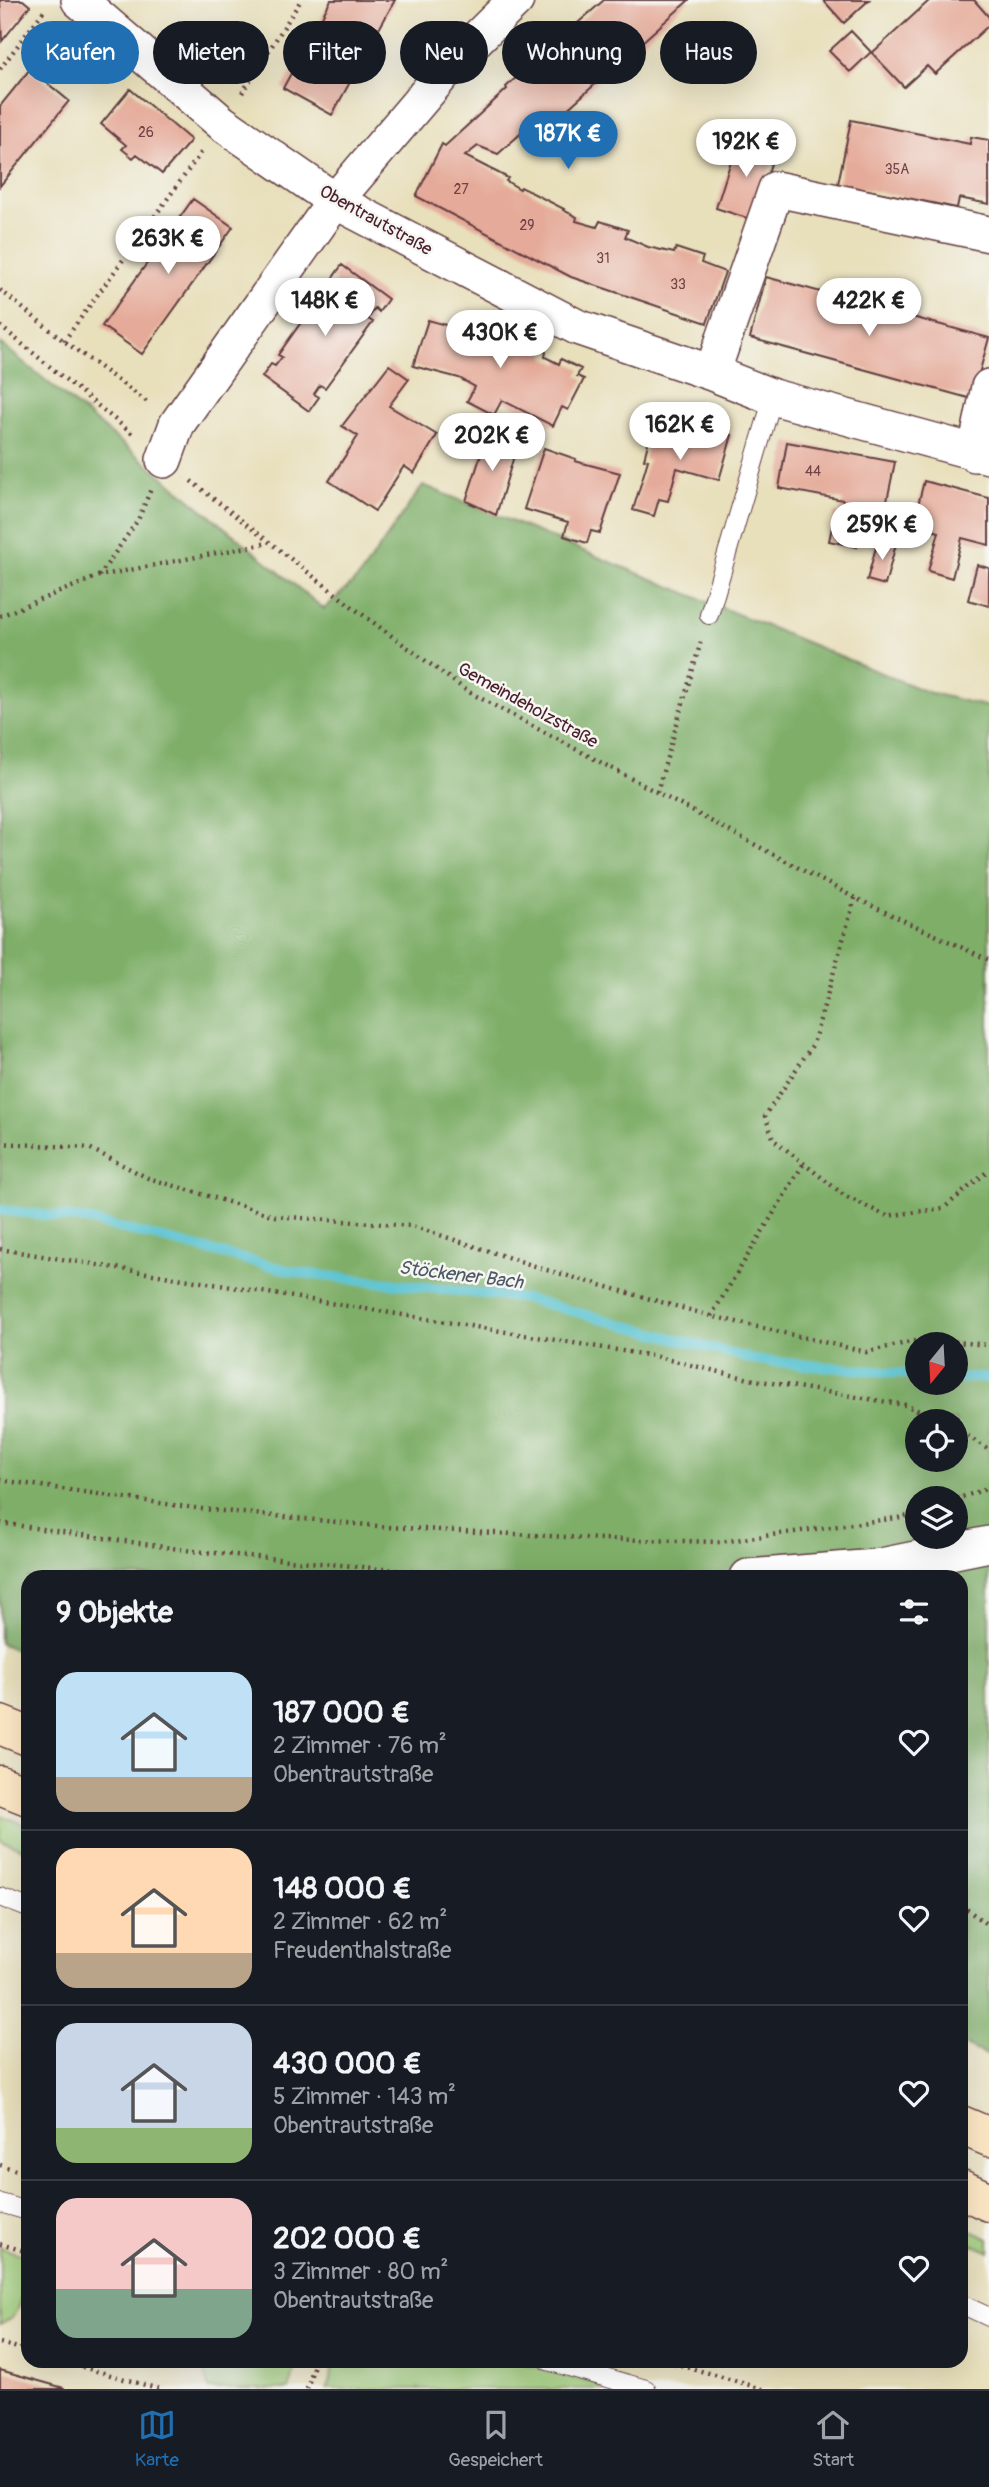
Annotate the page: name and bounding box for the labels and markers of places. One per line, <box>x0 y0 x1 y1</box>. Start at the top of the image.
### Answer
pin: 187K € <box>511 111 625 171</box>
pin: 192K € <box>689 120 803 179</box>
pin: 263K € <box>111 216 225 276</box>
pin: 148K € <box>268 278 382 338</box>
pin: 422K € <box>812 278 926 338</box>
pin: 430K € <box>443 310 557 370</box>
pin: 162K € <box>623 402 737 462</box>
pin: 202K € <box>435 414 549 473</box>
pin: 259K € <box>825 503 939 562</box>

